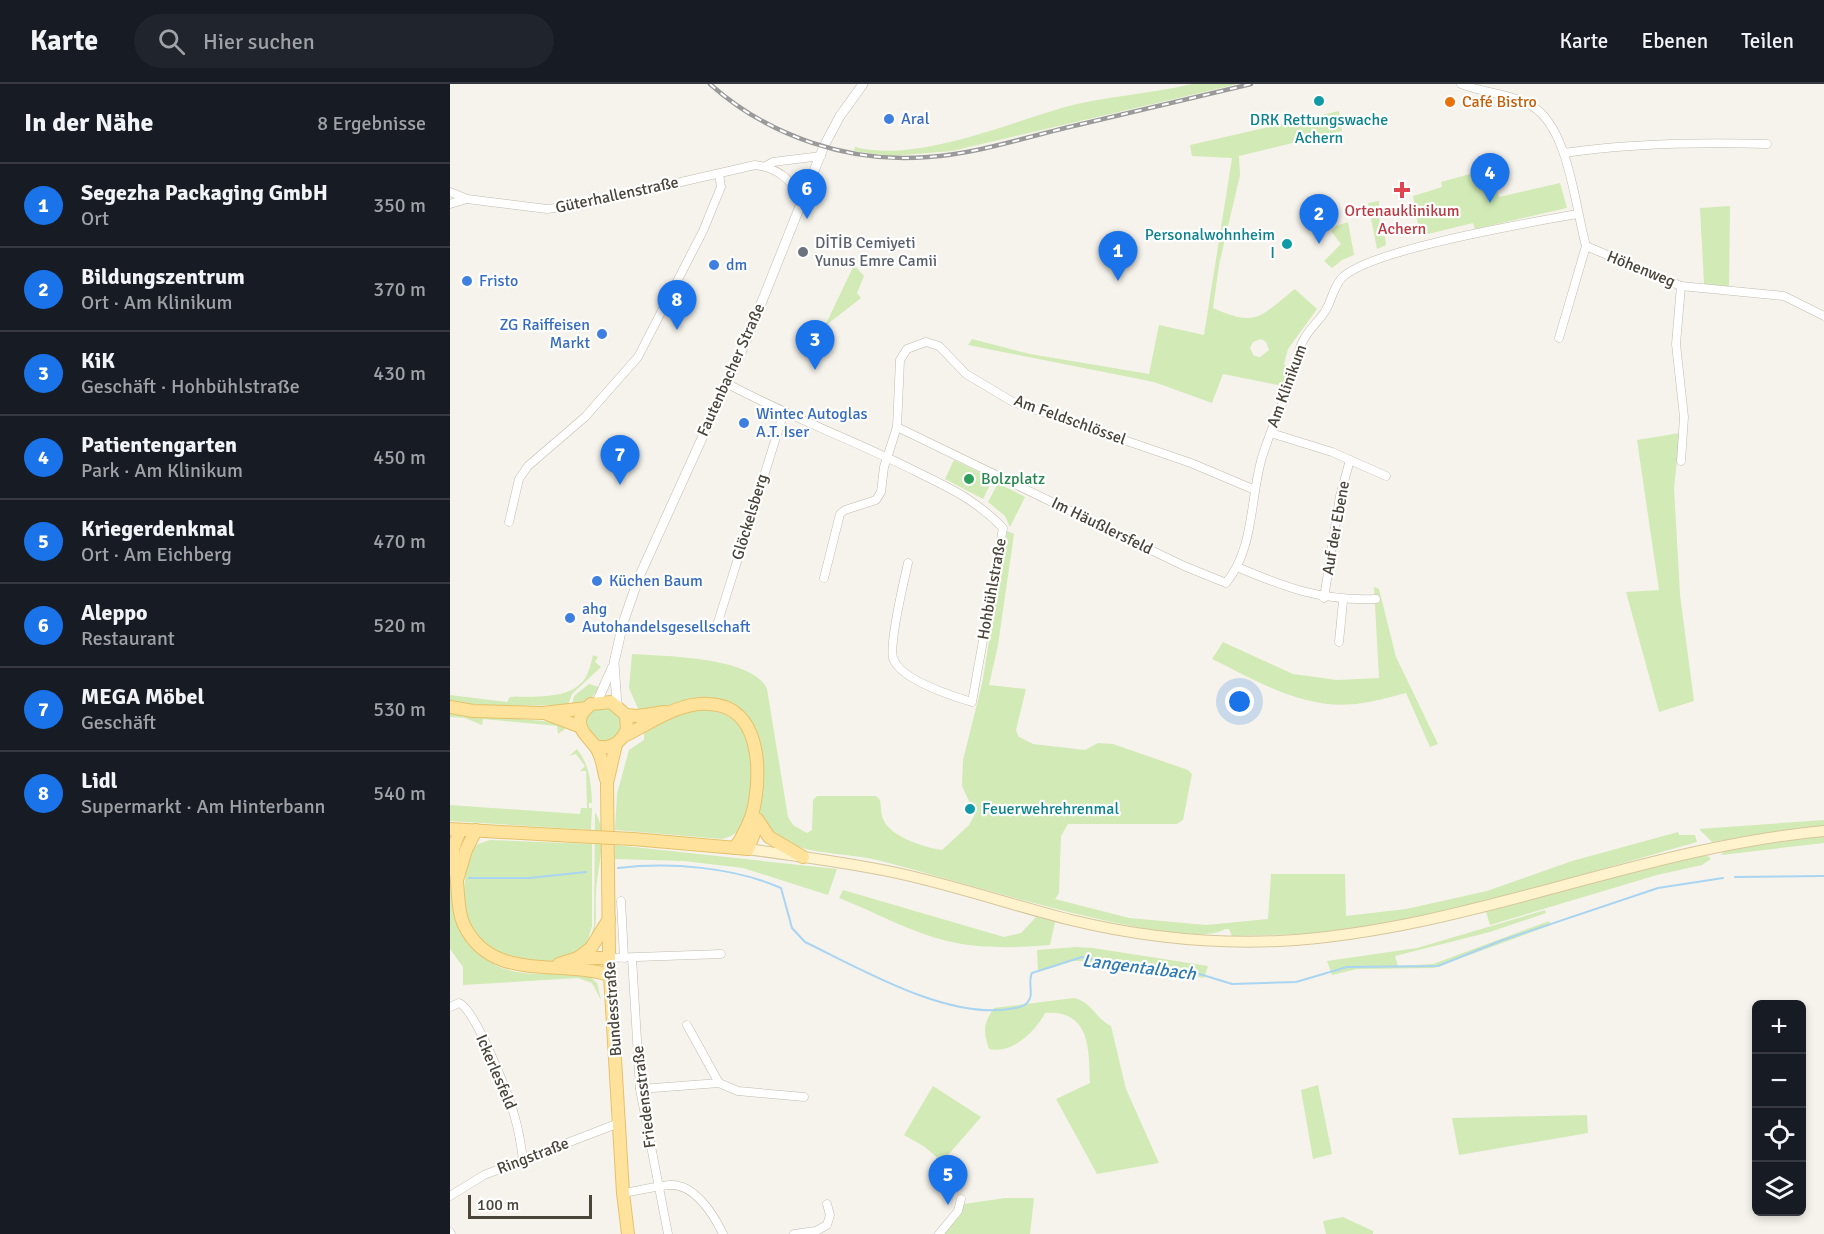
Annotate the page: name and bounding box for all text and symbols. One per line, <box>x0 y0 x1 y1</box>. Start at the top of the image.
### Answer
search box <box>134 14 554 68</box>
text: Karte <box>30 24 98 58</box>
icon: search <box>155 25 188 58</box>
text: Hier suchen <box>203 28 315 55</box>
text: Karte <box>1559 28 1608 54</box>
text: Ebenen <box>1641 28 1708 54</box>
text: Teilen <box>1741 28 1794 54</box>
place label: Café Bistro <box>1462 92 1537 112</box>
marker: DRK Rettungswache Achern <box>1312 94 1326 108</box>
marker: Café Bistro <box>1443 95 1457 109</box>
text: In der Nähe <box>24 107 154 139</box>
place label: Aral <box>901 109 930 129</box>
place label: DRK Rettungswache Achern <box>1250 110 1388 148</box>
text: 8 Ergebnisse <box>317 111 426 136</box>
marker: Aral <box>882 112 896 126</box>
pin: 4 <box>1470 154 1510 203</box>
pin: 6 <box>788 170 826 219</box>
street label: Güterhallenstraße <box>554 172 680 218</box>
text: Segezha Packaging GmbH <box>81 179 328 206</box>
marker: Ortenauklinikum Achern <box>1393 181 1411 199</box>
text: 1 <box>38 193 49 218</box>
text: 350 m <box>373 193 426 218</box>
pin: 2 <box>1300 194 1338 244</box>
place label: Ortenauklinikum Achern <box>1345 201 1459 239</box>
text: Ort <box>81 206 109 231</box>
place label: Personalwohnheim I <box>1145 225 1275 263</box>
pin: 1 <box>1098 232 1138 281</box>
place label: DİTİB Cemiyeti Yunus Emre Camii <box>815 233 937 271</box>
marker: Personalwohnheim I <box>1280 237 1294 251</box>
marker: DİTİB Cemiyeti Yunus Emre Camii <box>796 245 810 259</box>
street label: Höhenweg <box>1604 246 1678 292</box>
place label: dm <box>726 255 747 275</box>
marker: dm <box>707 258 721 272</box>
text: Bildungszentrum <box>81 263 245 290</box>
place label: Fristo <box>479 271 518 291</box>
marker: Fristo <box>460 274 474 288</box>
text: 2 <box>38 277 49 302</box>
text: 370 m <box>373 277 426 302</box>
pin: 8 <box>658 280 696 330</box>
text: Ort · Am Klinikum <box>81 290 232 315</box>
street label: Fautenbacher Straße <box>693 300 769 440</box>
place label: ZG Raiffeisen Markt <box>499 315 590 353</box>
pin: 3 <box>796 320 835 370</box>
marker: ZG Raiffeisen Markt <box>595 327 609 341</box>
street label: Am Klinikum <box>1263 342 1311 430</box>
text: KiK <box>81 347 115 374</box>
text: 3 <box>38 361 49 386</box>
text: 430 m <box>373 361 426 386</box>
text: Geschäft · Hohbühlstraße <box>81 374 300 399</box>
street label: Am Feldschlössel <box>1011 390 1129 450</box>
place label: Wintec Autoglas A.T. Iser <box>756 404 868 442</box>
marker: Wintec Autoglas A.T. Iser <box>737 416 751 430</box>
text: Patientengarten <box>81 431 237 458</box>
pin: 7 <box>600 436 640 485</box>
text: 4 <box>38 445 49 470</box>
text: 450 m <box>373 445 426 470</box>
text: Park · Am Klinikum <box>81 458 243 483</box>
place label: Bolzplatz <box>981 469 1045 489</box>
street label: Glöckelsberg <box>727 472 773 562</box>
marker: Bolzplatz <box>962 472 976 486</box>
street label: Auf der Ebene <box>1318 479 1354 577</box>
street label: Im Häußlersfeld <box>1048 493 1156 559</box>
text: Kriegerdenkmal <box>81 515 235 542</box>
text: 5 <box>38 529 49 554</box>
text: 470 m <box>373 529 426 554</box>
street label: Hohbühlstraße <box>973 537 1011 641</box>
text: Ort · Am Eichberg <box>81 542 232 567</box>
place label: Küchen Baum <box>609 571 703 591</box>
marker: Küchen Baum <box>590 574 604 588</box>
text: Aleppo <box>81 599 148 626</box>
place label: ahg Autohandelsgesellschaft <box>582 599 751 637</box>
marker: ahg Autohandelsgesellschaft <box>563 611 577 625</box>
text: 6 <box>38 613 49 638</box>
text: 520 m <box>373 613 426 638</box>
text: Restaurant <box>81 626 175 651</box>
text: MEGA Möbel <box>81 683 204 710</box>
your location <box>1225 687 1254 716</box>
text: 7 <box>38 697 49 722</box>
text: 530 m <box>373 697 426 722</box>
text: Geschäft <box>81 710 156 735</box>
text: Lidl <box>81 767 117 794</box>
text: 8 <box>38 781 49 806</box>
text: 540 m <box>373 781 426 806</box>
text: Supermarkt · Am Hinterbann <box>81 794 325 819</box>
place label: Feuerwehrehrenmal <box>982 799 1119 819</box>
marker: Feuerwehrehrenmal <box>963 802 977 816</box>
water label: Langentalbach <box>1081 949 1198 985</box>
street label: Bundesstraße <box>600 961 626 1057</box>
map controls <box>1752 1000 1806 1216</box>
button: + <box>1752 1000 1806 1054</box>
street label: Ickerlesfeld <box>471 1031 521 1113</box>
street label: Friedensstraße <box>628 1045 660 1149</box>
button: − <box>1752 1054 1806 1108</box>
button: locate <box>1752 1108 1806 1162</box>
street label: Ringstraße <box>494 1133 572 1179</box>
pin: 5 <box>928 1156 968 1205</box>
button: layers <box>1752 1162 1806 1216</box>
scale bar <box>468 1192 592 1220</box>
text: 100 m <box>477 1195 519 1215</box>

